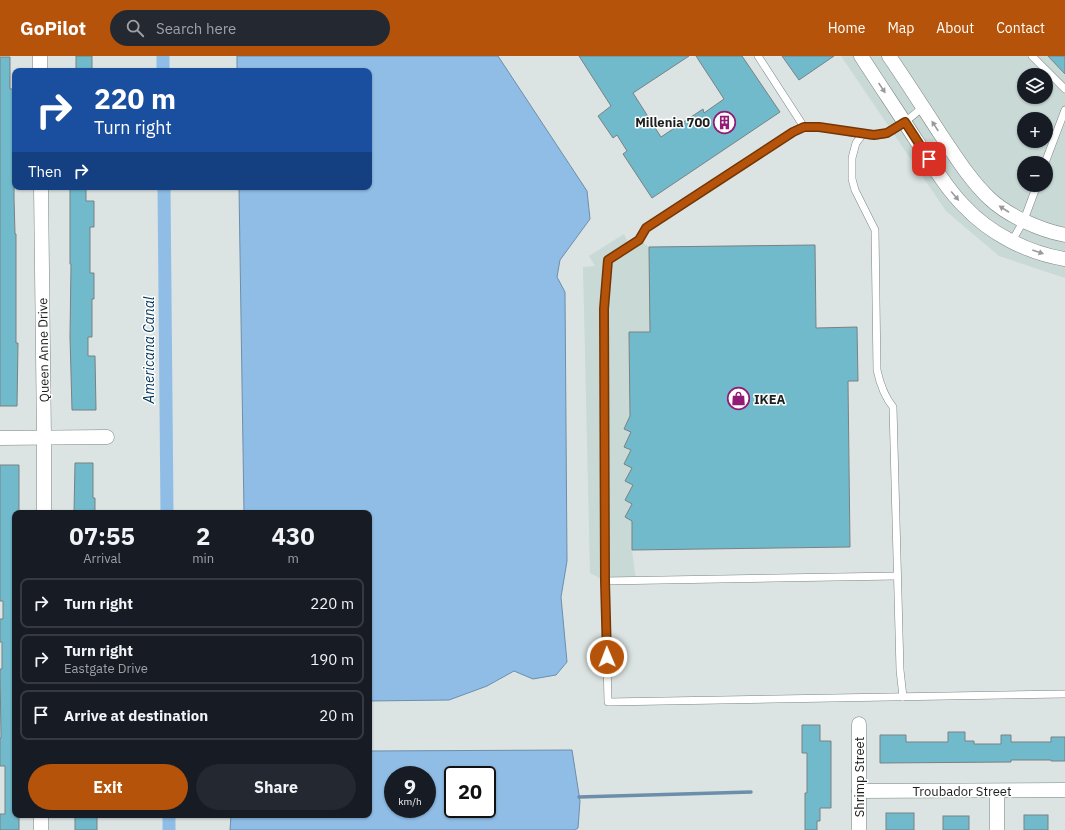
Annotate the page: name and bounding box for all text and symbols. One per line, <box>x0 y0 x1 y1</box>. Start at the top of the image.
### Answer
search box <box>110 10 390 46</box>
text: GoPilot <box>20 16 86 40</box>
icon: search <box>124 17 146 39</box>
text: Search here <box>156 19 236 38</box>
text: Home <box>828 19 865 37</box>
text: Map <box>887 19 914 37</box>
text: About <box>936 19 974 37</box>
text: Contact <box>996 19 1045 37</box>
map controls <box>1017 68 1053 192</box>
button: layers <box>1017 68 1053 104</box>
text: 220 m <box>94 80 176 117</box>
one-way arrow <box>878 83 886 94</box>
icon: right <box>28 84 80 136</box>
building icon: Millenia 700 <box>712 109 738 135</box>
button: + <box>1017 112 1053 148</box>
place label: Millenia 700 <box>635 114 710 131</box>
text: Turn right <box>94 116 172 139</box>
one-way arrow <box>932 120 939 132</box>
pin <box>912 142 946 176</box>
icon: arrive <box>918 148 940 170</box>
button: − <box>1017 156 1053 192</box>
icon: right <box>70 160 92 182</box>
text: Then <box>28 162 62 181</box>
one-way arrow <box>951 191 960 201</box>
one-way arrow <box>998 205 1010 212</box>
one-way arrow <box>1032 249 1044 255</box>
water label: Americana Canal <box>140 296 158 405</box>
street label: Queen Anne Drive <box>34 297 53 403</box>
shop icon: IKEA <box>726 386 752 412</box>
place label: IKEA <box>754 391 786 408</box>
text: 07:55 <box>69 520 135 552</box>
text: 2 <box>196 520 210 552</box>
text: 430 <box>271 520 315 552</box>
text: Arrival <box>83 550 121 567</box>
text: min <box>192 550 214 567</box>
text: m <box>287 550 299 567</box>
icon: right <box>30 592 52 614</box>
text: Turn right <box>64 594 133 613</box>
text: 220 m <box>310 594 354 613</box>
position arrow <box>586 636 628 678</box>
text: Turn right <box>64 641 133 660</box>
icon: right <box>30 648 52 670</box>
text: 190 m <box>310 650 354 669</box>
text: Eastgate Drive <box>64 660 148 677</box>
icon: arrive <box>30 704 52 726</box>
text: Arrive at destination <box>64 706 208 725</box>
text: 20 m <box>319 706 354 725</box>
street label: Shrimp Street <box>851 737 868 817</box>
button: Exit <box>28 764 188 810</box>
button: Share <box>196 764 356 810</box>
speed limit sign: 20 <box>444 766 496 818</box>
text: 9 <box>404 773 416 800</box>
street label: Troubador Street <box>912 783 1012 800</box>
text: km/h <box>398 795 422 808</box>

